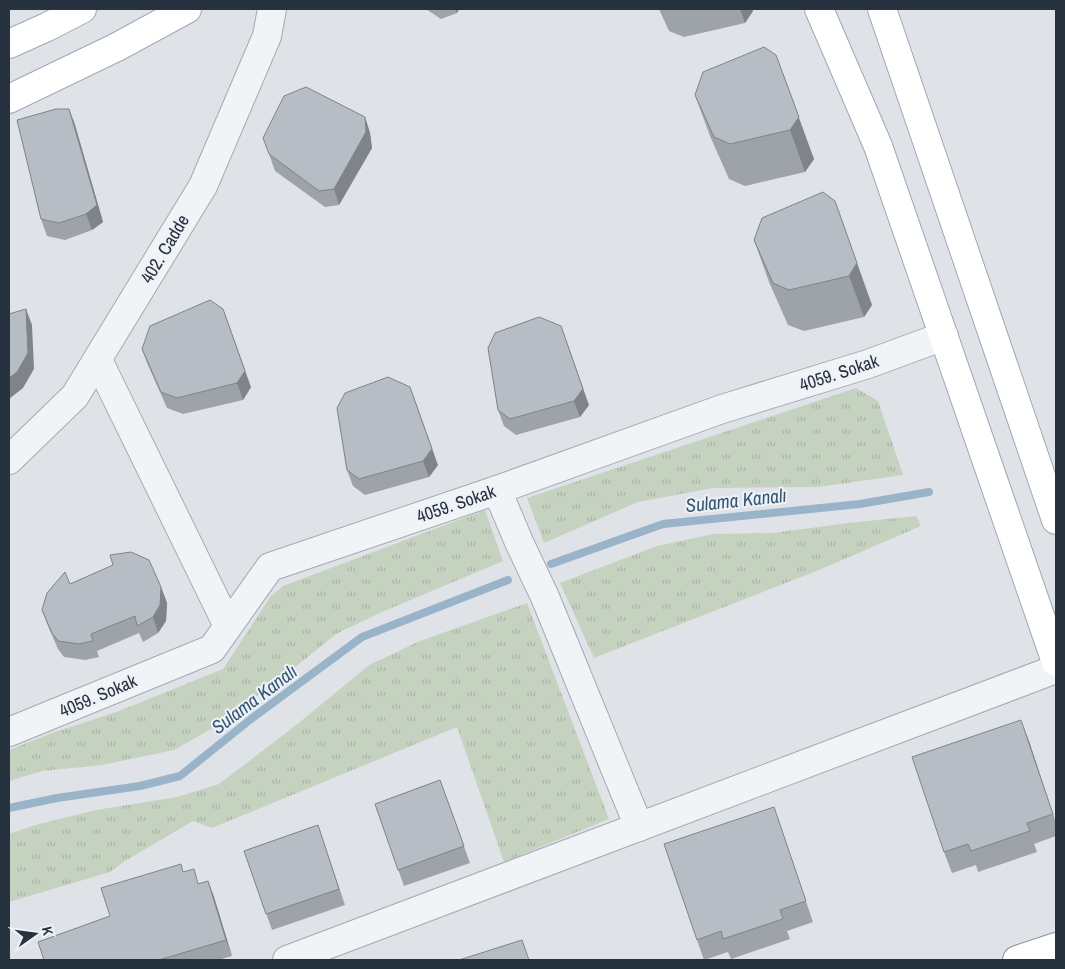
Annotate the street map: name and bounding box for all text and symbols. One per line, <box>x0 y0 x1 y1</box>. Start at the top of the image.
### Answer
street label: 402. Cadde <box>134 210 195 288</box>
street label: 4059. Sokak <box>796 348 882 397</box>
street label: 4059. Sokak <box>413 478 499 529</box>
water label: Sulama Kanalı <box>684 482 788 518</box>
water label: Sulama Kanalı <box>206 658 302 740</box>
street label: 4059. Sokak <box>55 668 141 723</box>
north arrow <box>10 909 60 959</box>
text: K <box>38 925 58 938</box>

